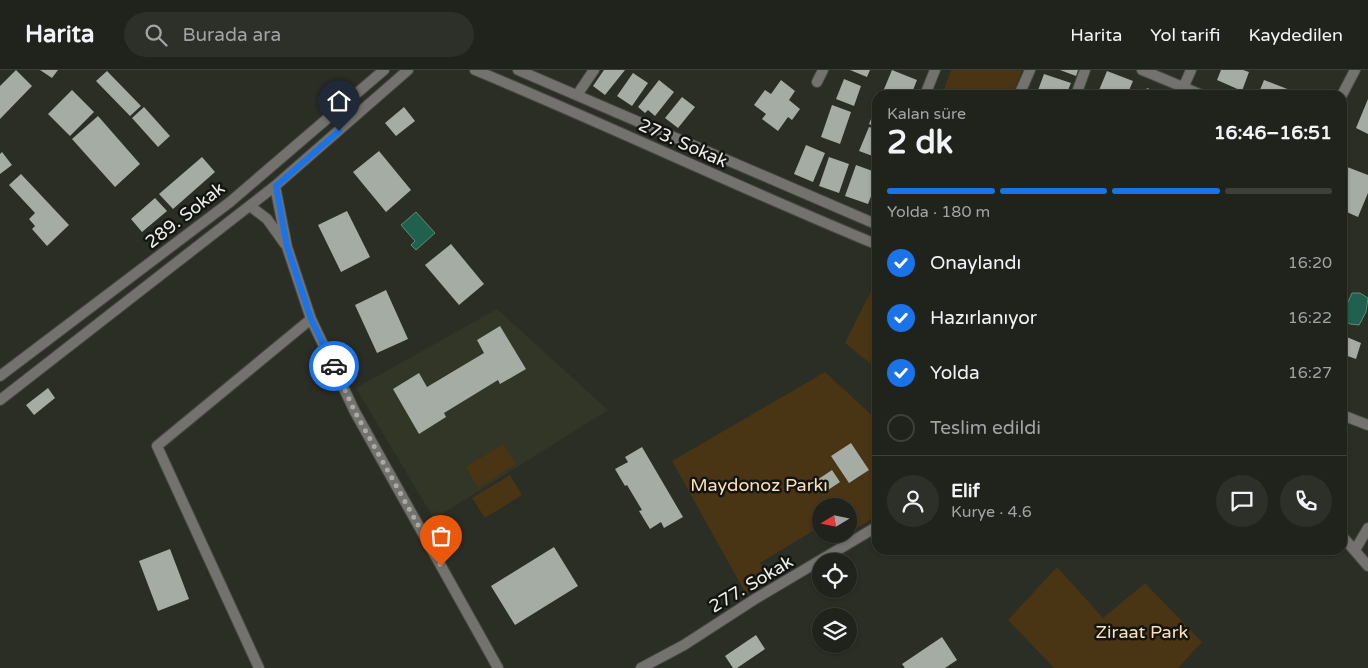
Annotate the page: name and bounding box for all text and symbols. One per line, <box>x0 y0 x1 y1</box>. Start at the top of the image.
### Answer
search box <box>124 12 474 57</box>
text: Harita <box>25 20 94 49</box>
icon: search <box>142 21 170 49</box>
text: Burada ara <box>182 24 281 46</box>
text: Harita <box>1070 24 1122 46</box>
text: Yol tarifi <box>1150 24 1220 46</box>
text: Kaydedilen <box>1248 24 1343 46</box>
pin <box>318 80 360 131</box>
icon: home <box>325 87 353 115</box>
text: Kalan süre <box>887 104 966 124</box>
street label: 273. Sokak <box>635 114 731 172</box>
text: 16:46–16:51 <box>1214 122 1332 144</box>
text: 2 dk <box>887 124 953 162</box>
street label: 289. Sokak <box>141 177 229 253</box>
text: Yolda · 180 m <box>887 202 990 222</box>
icon: check <box>887 249 915 277</box>
text: Onaylandı <box>930 252 1021 274</box>
text: 16:20 <box>1288 253 1332 273</box>
icon: check <box>887 304 915 332</box>
text: Hazırlanıyor <box>930 307 1037 329</box>
text: 16:22 <box>1288 308 1332 328</box>
courier <box>309 341 359 391</box>
icon: car <box>320 352 348 380</box>
icon: check <box>887 359 915 387</box>
text: Yolda <box>930 362 980 384</box>
text: 16:27 <box>1288 363 1332 383</box>
text: Teslim edildi <box>930 417 1041 439</box>
park label: Maydonoz Parkı <box>690 474 828 496</box>
button: person <box>887 475 939 527</box>
button: chat <box>1216 475 1268 527</box>
button: phone <box>1280 475 1332 527</box>
text: Elif <box>951 480 980 502</box>
north arrow <box>812 498 858 542</box>
map controls <box>812 498 857 653</box>
text: Kurye · 4.6 <box>951 502 1032 522</box>
pin <box>420 515 462 566</box>
icon: bag <box>427 522 455 550</box>
street label: 277. Sokak <box>705 550 797 618</box>
button: locate <box>812 553 857 598</box>
button: layers <box>812 608 857 653</box>
park label: Ziraat Park <box>1096 621 1189 643</box>

